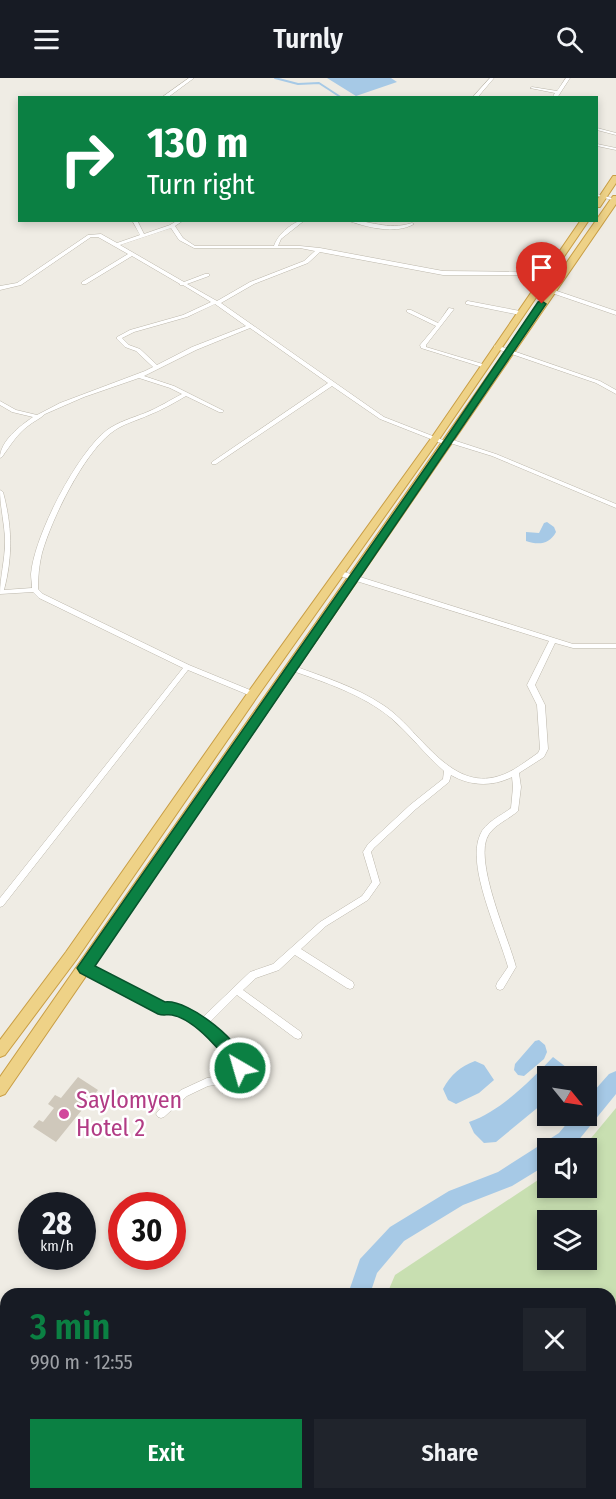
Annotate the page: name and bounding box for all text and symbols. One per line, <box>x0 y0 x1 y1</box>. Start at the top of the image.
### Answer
icon: menu <box>30 23 63 56</box>
text: Turnly <box>273 23 343 55</box>
icon: search <box>553 23 586 56</box>
text: 130 m <box>147 118 248 168</box>
icon: right <box>48 120 126 198</box>
text: Turn right <box>147 169 255 201</box>
pin <box>516 242 567 304</box>
icon: arrive <box>525 251 558 284</box>
position arrow <box>208 1036 272 1100</box>
north arrow <box>537 1066 597 1126</box>
map controls <box>537 1066 597 1270</box>
place label: Saylomyen Hotel 2 <box>76 1086 182 1142</box>
marker: Saylomyen Hotel 2 <box>57 1107 71 1121</box>
button: sound <box>537 1138 597 1198</box>
speed limit sign: 30 <box>108 1192 186 1270</box>
text: 28 <box>42 1206 72 1242</box>
button: layers <box>537 1210 597 1270</box>
text: km/h <box>40 1237 74 1255</box>
text: 3 min <box>30 1305 110 1349</box>
button: close <box>523 1308 586 1371</box>
text: 990 m · 12:55 <box>30 1350 133 1374</box>
button: Exit <box>30 1419 302 1488</box>
button: Share <box>314 1419 586 1488</box>

